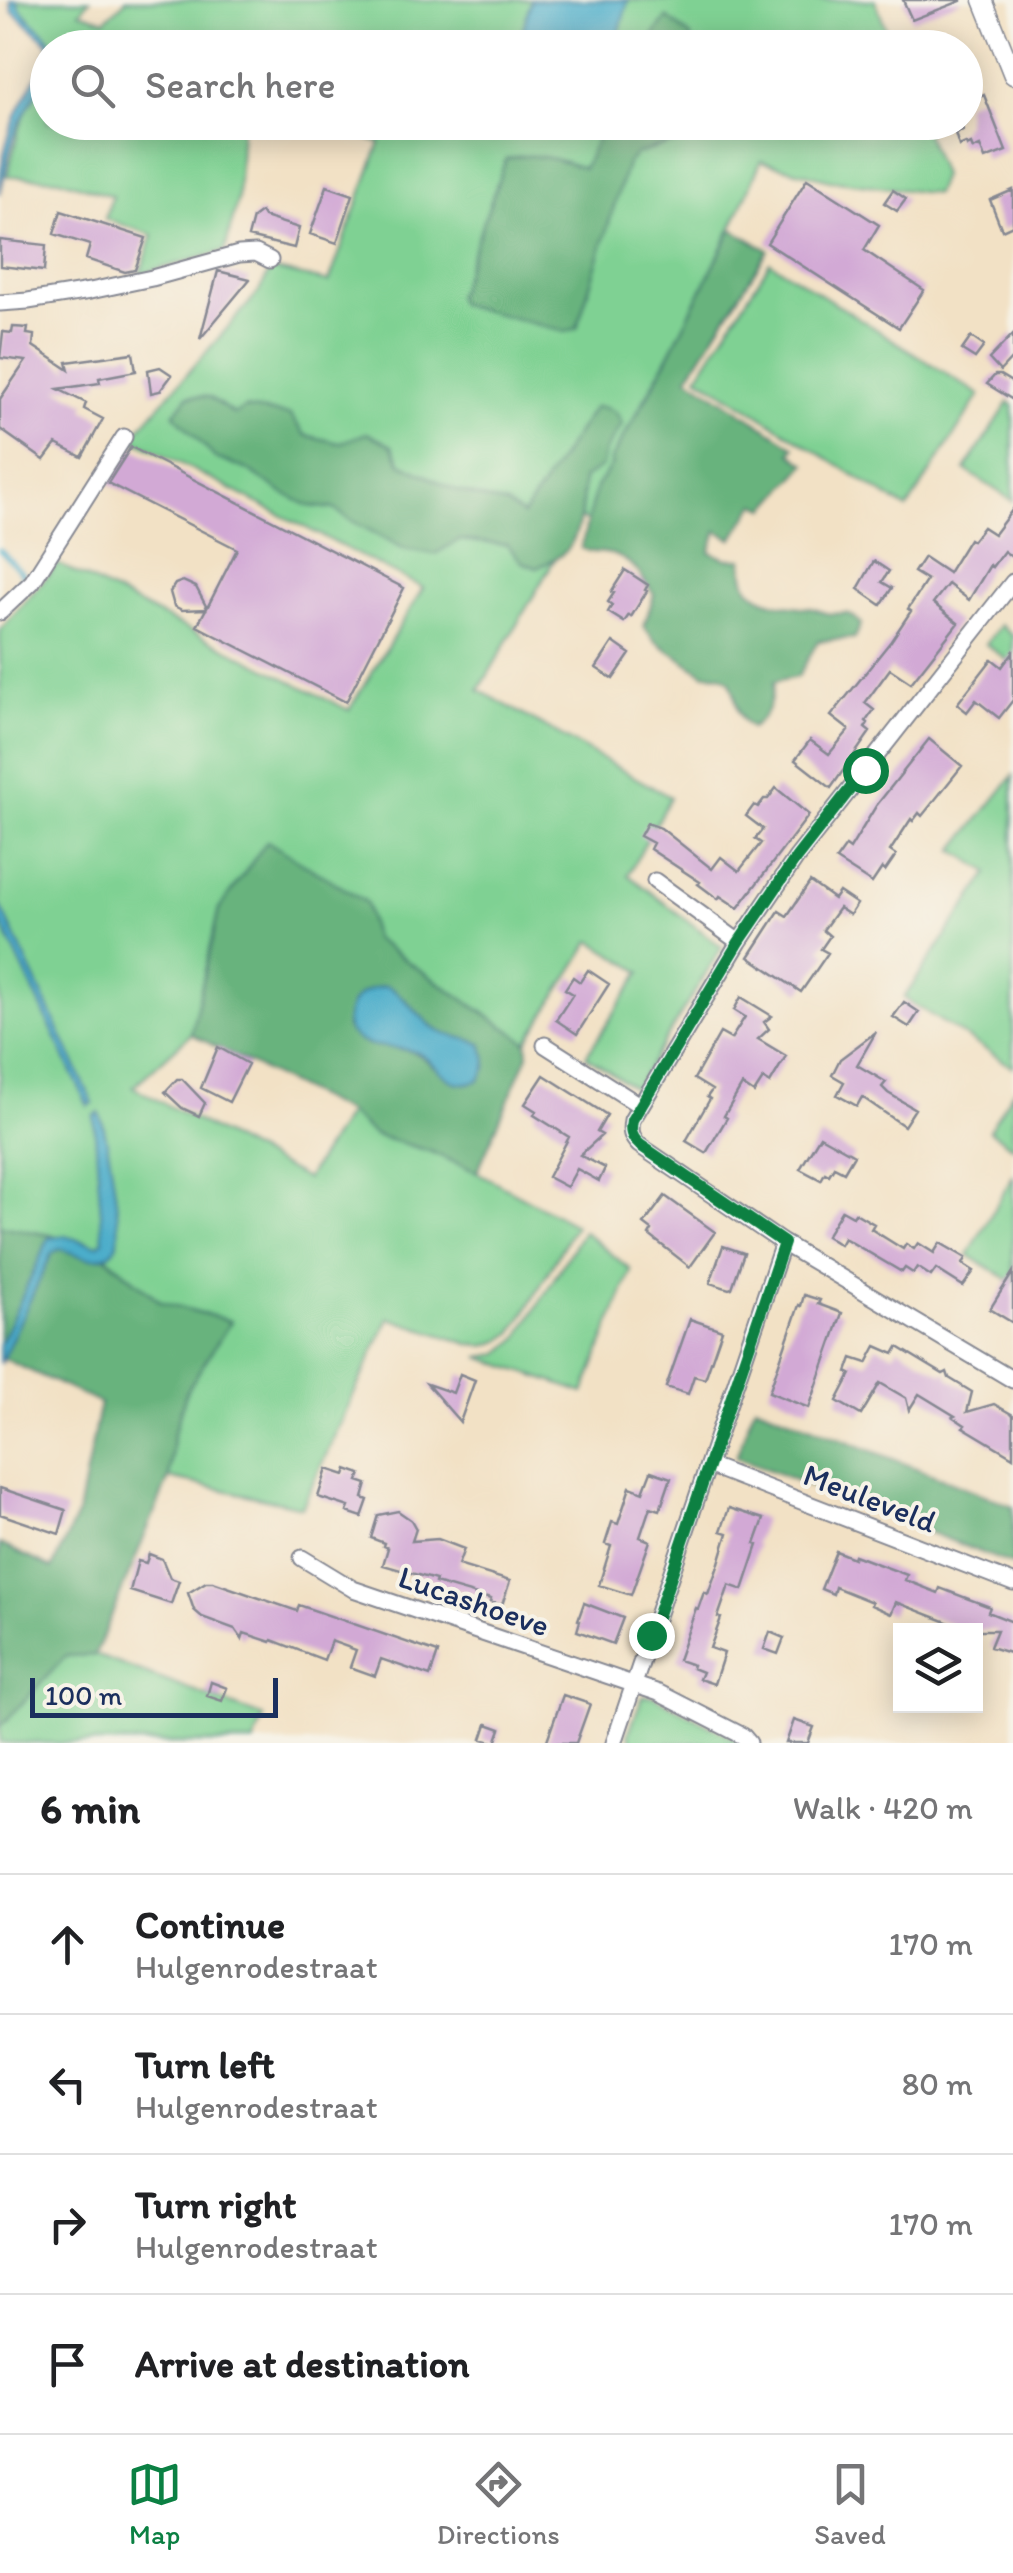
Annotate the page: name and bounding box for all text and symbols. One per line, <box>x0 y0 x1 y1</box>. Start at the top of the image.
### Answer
search box <box>30 30 983 140</box>
icon: search <box>65 58 120 113</box>
text: Search here <box>145 62 336 108</box>
route start <box>843 748 889 794</box>
street label: Meuleveld <box>798 1455 942 1541</box>
street label: Lucashoeve <box>394 1557 554 1645</box>
route end <box>629 1613 675 1659</box>
map controls <box>893 1623 983 1713</box>
button: layers <box>893 1623 983 1713</box>
scale bar <box>30 1673 278 1718</box>
text: 100 m <box>45 1678 122 1712</box>
text: 6 min <box>40 1783 140 1834</box>
text: Walk · 420 m <box>793 1789 973 1827</box>
text: Continue <box>135 1902 285 1948</box>
icon: ahead <box>40 1917 95 1972</box>
text: 170 m <box>888 1925 973 1963</box>
text: Hulgenrodestraat <box>135 1948 378 1986</box>
text: Turn left <box>135 2042 275 2088</box>
icon: left <box>40 2057 95 2112</box>
text: 80 m <box>902 2065 973 2103</box>
text: Hulgenrodestraat <box>135 2088 378 2126</box>
text: Turn right <box>135 2182 297 2228</box>
icon: right <box>40 2197 95 2252</box>
text: 170 m <box>888 2205 973 2243</box>
text: Hulgenrodestraat <box>135 2228 378 2266</box>
icon: arrive <box>40 2337 95 2392</box>
text: Arrive at destination <box>135 2341 470 2387</box>
tab: Map <box>127 2457 182 2551</box>
tab: Directions <box>437 2457 560 2551</box>
tab: Saved <box>814 2457 886 2551</box>

